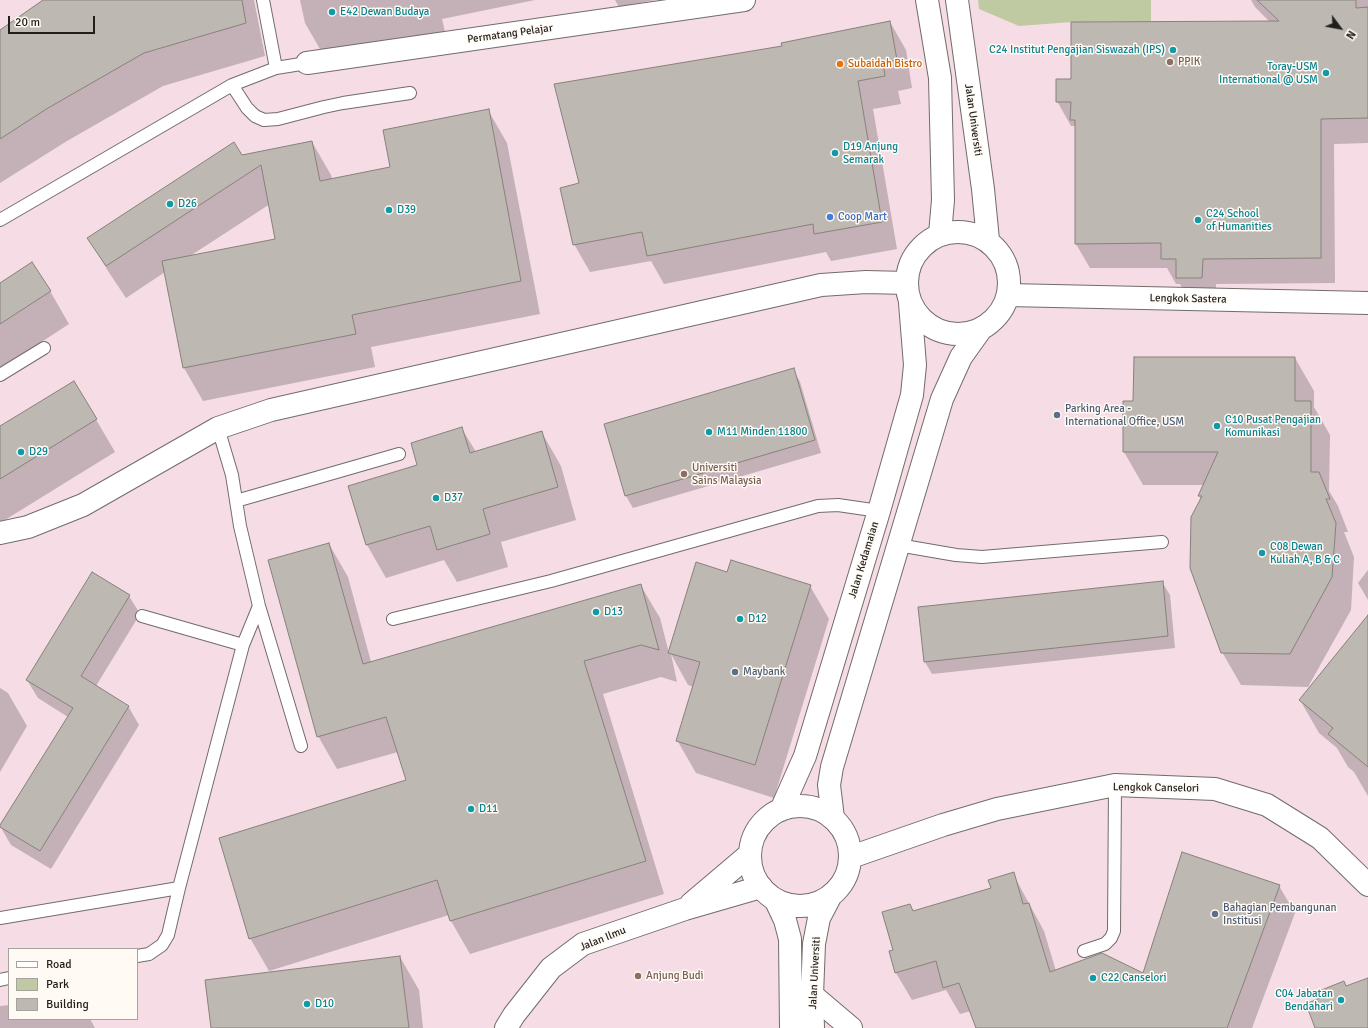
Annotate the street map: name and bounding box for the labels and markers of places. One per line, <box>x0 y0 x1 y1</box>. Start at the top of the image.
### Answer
place label: E42 Dewan Budaya <box>340 5 429 19</box>
marker: E42 Dewan Budaya <box>327 7 337 17</box>
place label: C24 Institut Pengajian Siswazah (IPS) <box>989 43 1165 57</box>
marker: C24 Institut Pengajian Siswazah (IPS) <box>1168 45 1178 55</box>
place label: PPIK <box>1178 55 1200 69</box>
place label: Subaidah Bistro <box>848 57 922 71</box>
marker: PPIK <box>1165 57 1175 67</box>
marker: Subaidah Bistro <box>835 59 845 69</box>
place label: Toray-USM International @ USM <box>1219 60 1318 86</box>
marker: Toray-USM International @ USM <box>1321 68 1331 78</box>
place label: D19 Anjung Semarak <box>843 140 898 166</box>
marker: D19 Anjung Semarak <box>830 148 840 158</box>
place label: D26 <box>178 197 197 211</box>
marker: D26 <box>165 199 175 209</box>
place label: D39 <box>397 203 416 217</box>
marker: D39 <box>384 205 394 215</box>
place label: C24 School of Humanities <box>1206 207 1272 233</box>
place label: Coop Mart <box>838 210 887 224</box>
marker: Coop Mart <box>825 212 835 222</box>
marker: C24 School of Humanities <box>1193 215 1203 225</box>
place label: Parking Area - International Office, USM <box>1065 402 1184 428</box>
marker: Parking Area - International Office, USM <box>1052 410 1062 420</box>
place label: C10 Pusat Pengajian Komunikasi <box>1225 413 1321 439</box>
marker: C10 Pusat Pengajian Komunikasi <box>1212 421 1222 431</box>
place label: M11 Minden 11800 <box>717 425 808 439</box>
marker: M11 Minden 11800 <box>704 427 714 437</box>
place label: D29 <box>29 445 48 459</box>
marker: D29 <box>16 447 26 457</box>
place label: Universiti Sains Malaysia <box>692 461 762 487</box>
marker: Universiti Sains Malaysia <box>679 469 689 479</box>
place label: D37 <box>444 491 463 505</box>
marker: D37 <box>431 493 441 503</box>
place label: C08 Dewan Kuliah A, B & C <box>1270 540 1340 566</box>
marker: C08 Dewan Kuliah A, B & C <box>1257 548 1267 558</box>
place label: D13 <box>604 605 623 619</box>
marker: D13 <box>591 607 601 617</box>
place label: D12 <box>748 612 767 626</box>
marker: D12 <box>735 614 745 624</box>
place label: Maybank <box>743 665 785 679</box>
marker: Maybank <box>730 667 740 677</box>
place label: D11 <box>479 802 498 816</box>
marker: D11 <box>466 804 476 814</box>
place label: Bahagian Pembangunan Institusi <box>1223 901 1336 927</box>
marker: Bahagian Pembangunan Institusi <box>1210 909 1220 919</box>
place label: Anjung Budi <box>646 969 703 983</box>
marker: Anjung Budi <box>633 971 643 981</box>
place label: C22 Canselori <box>1101 971 1166 985</box>
marker: C22 Canselori <box>1088 973 1098 983</box>
place label: C04 Jabatan Bendahari <box>1275 987 1333 1013</box>
marker: C04 Jabatan Bendahari <box>1336 995 1346 1005</box>
place label: D10 <box>315 997 334 1011</box>
marker: D10 <box>302 999 312 1009</box>

